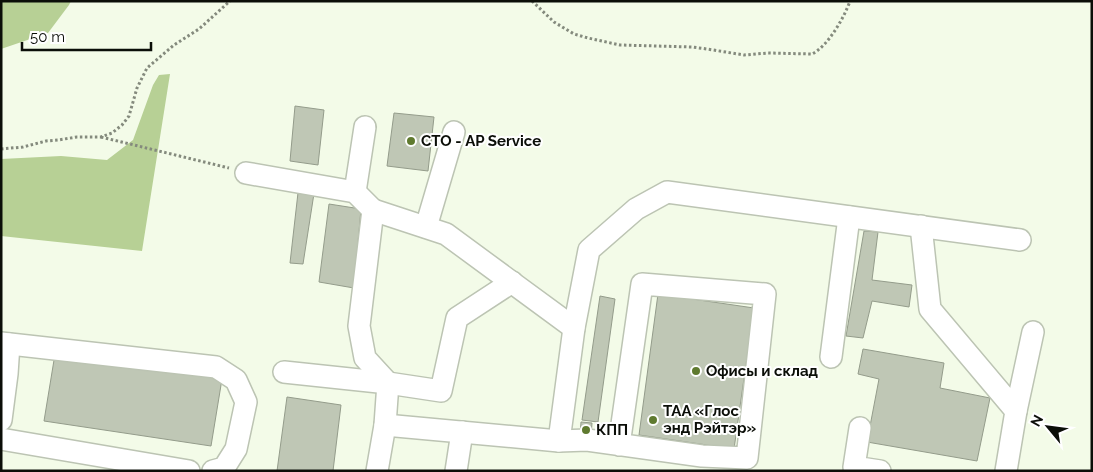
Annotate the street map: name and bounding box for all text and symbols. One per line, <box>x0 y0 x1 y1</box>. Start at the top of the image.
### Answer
scale bar <box>22 20 151 52</box>
text: 50 m <box>30 28 65 46</box>
place label: СТО - AP Service <box>421 132 541 150</box>
marker: СТО - AP Service <box>405 135 417 147</box>
place label: Офисы и склад <box>706 362 819 380</box>
marker: Офисы и склад <box>690 365 702 377</box>
place label: ТАА «Глос энд Рэйтэр» <box>663 402 757 437</box>
north arrow <box>1023 402 1073 452</box>
text: N <box>1027 412 1046 429</box>
marker: ТАА «Глос энд Рэйтэр» <box>647 414 659 426</box>
place label: КПП <box>596 421 628 439</box>
marker: КПП <box>580 424 592 436</box>

